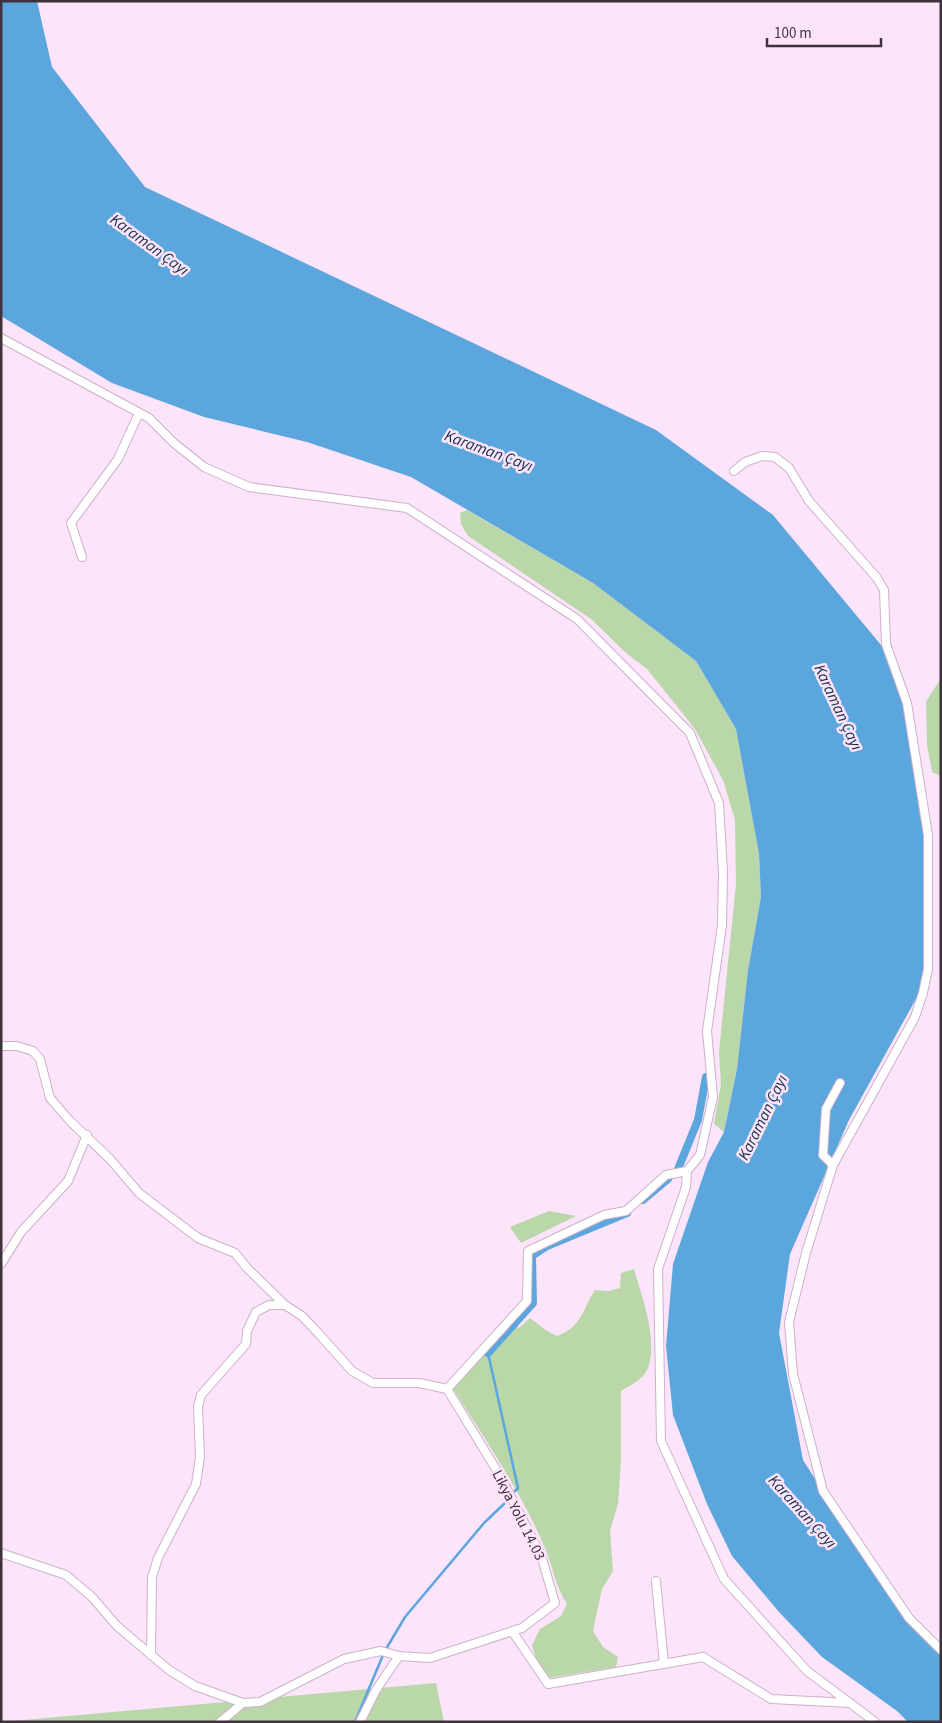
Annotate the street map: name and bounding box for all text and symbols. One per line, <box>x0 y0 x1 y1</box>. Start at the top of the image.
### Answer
scale bar <box>767 15 881 47</box>
text: 100 m <box>774 23 812 44</box>
water label: Karaman Çayı <box>106 209 193 281</box>
water label: Karaman Çayı <box>441 425 536 477</box>
water label: Karaman Çayı <box>809 661 868 754</box>
water label: Karaman Çayı <box>733 1071 793 1164</box>
street label: Likya Yolu 14.03 <box>487 1466 550 1564</box>
water label: Karaman Çayı <box>763 1470 842 1554</box>

